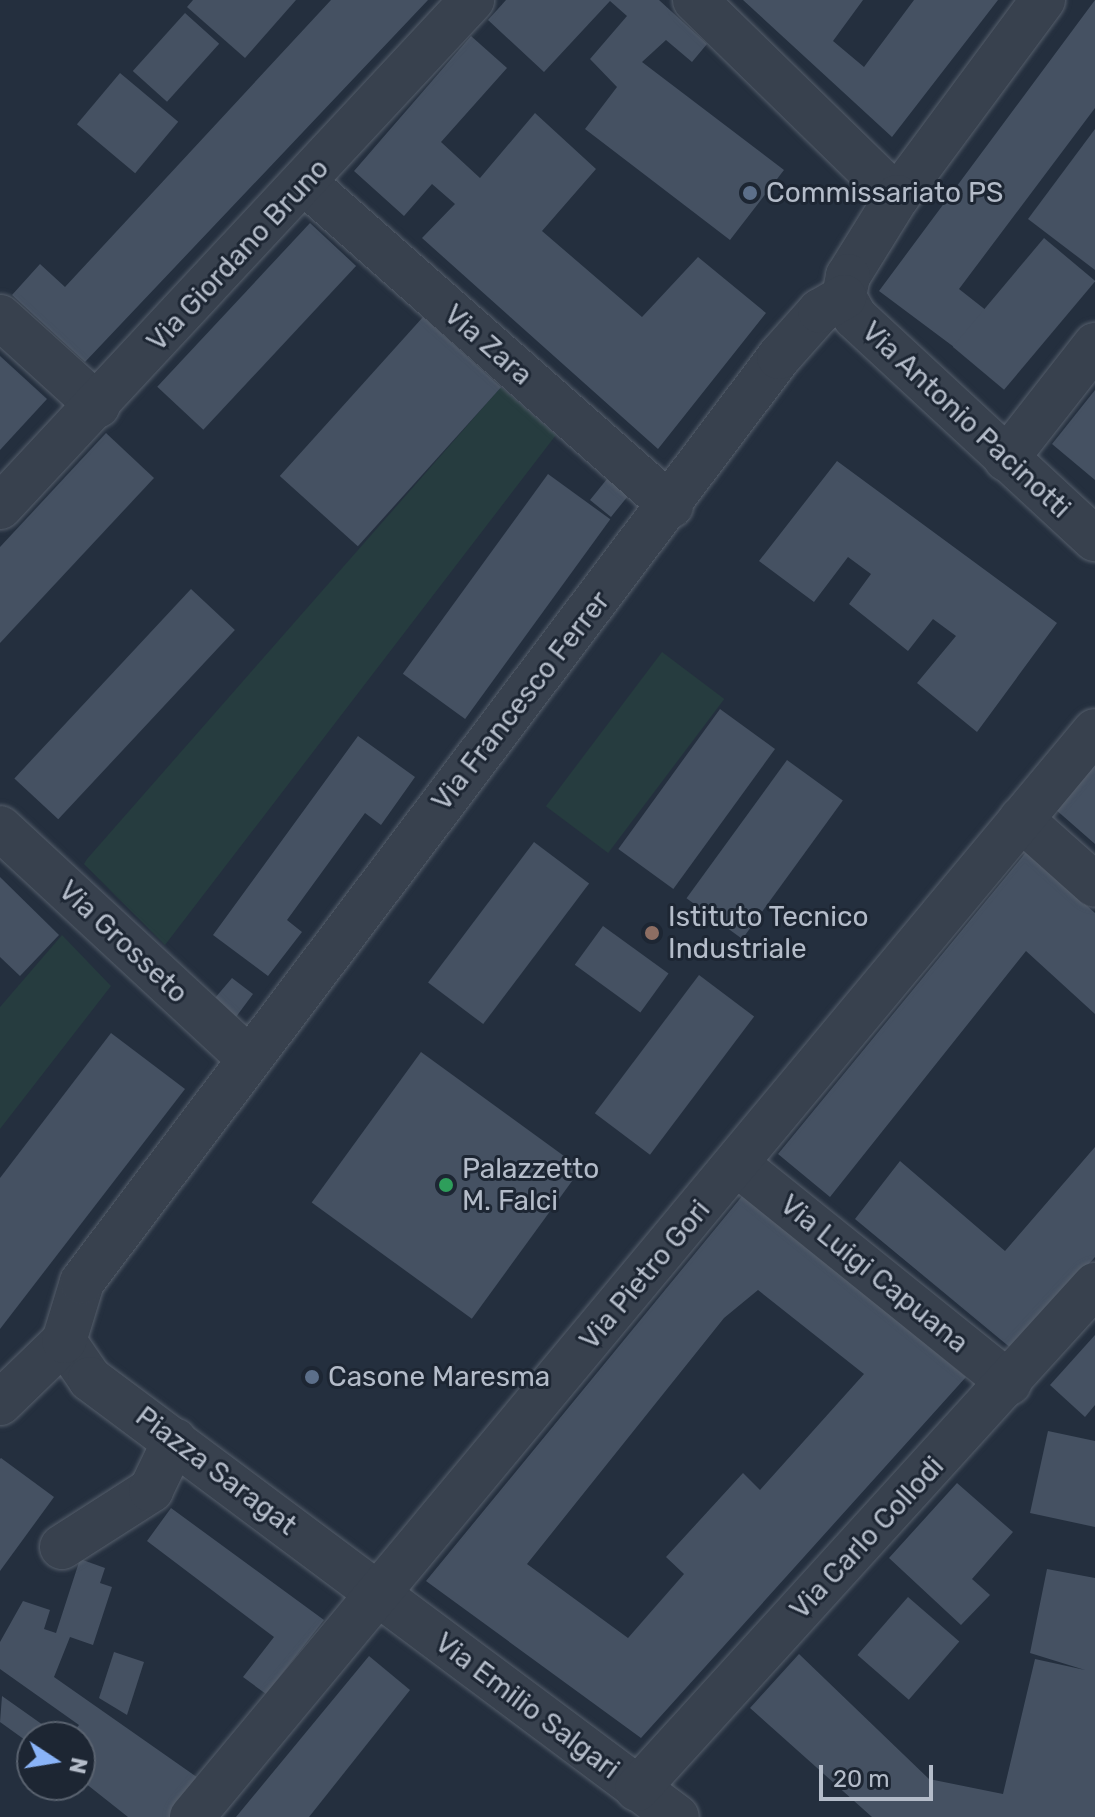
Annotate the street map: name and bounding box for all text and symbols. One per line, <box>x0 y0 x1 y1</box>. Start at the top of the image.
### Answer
street label: Via Giordano Bruno <box>140 152 336 358</box>
place label: Commissariato PS <box>766 176 1003 210</box>
marker: Commissariato PS <box>741 184 759 202</box>
street label: Via Zara <box>437 298 539 392</box>
street label: Via Antonio Pacinotti <box>855 314 1077 526</box>
street label: Via Francesco Ferrer <box>425 585 617 817</box>
street label: Via Grosseto <box>52 874 194 1010</box>
place label: Istituto Tecnico Industriale <box>668 900 869 966</box>
marker: Istituto Tecnico Industriale <box>643 924 661 942</box>
place label: Palazzetto M. Falci <box>462 1152 599 1218</box>
marker: Palazzetto M. Falci <box>437 1176 455 1194</box>
street label: Via Luigi Capuana <box>773 1188 975 1360</box>
street label: Via Pietro Gori <box>573 1194 717 1356</box>
place label: Casone Maresma <box>328 1360 550 1394</box>
marker: Casone Maresma <box>303 1368 321 1386</box>
street label: Piazza Saragat <box>129 1400 303 1542</box>
street label: Via Carlo Collodi <box>783 1450 951 1626</box>
street label: Via Emilio Salgari <box>428 1626 626 1786</box>
north arrow <box>16 1721 96 1801</box>
scale bar <box>823 1749 937 1799</box>
text: N <box>63 1755 93 1776</box>
text: 20 m <box>833 1765 890 1793</box>

